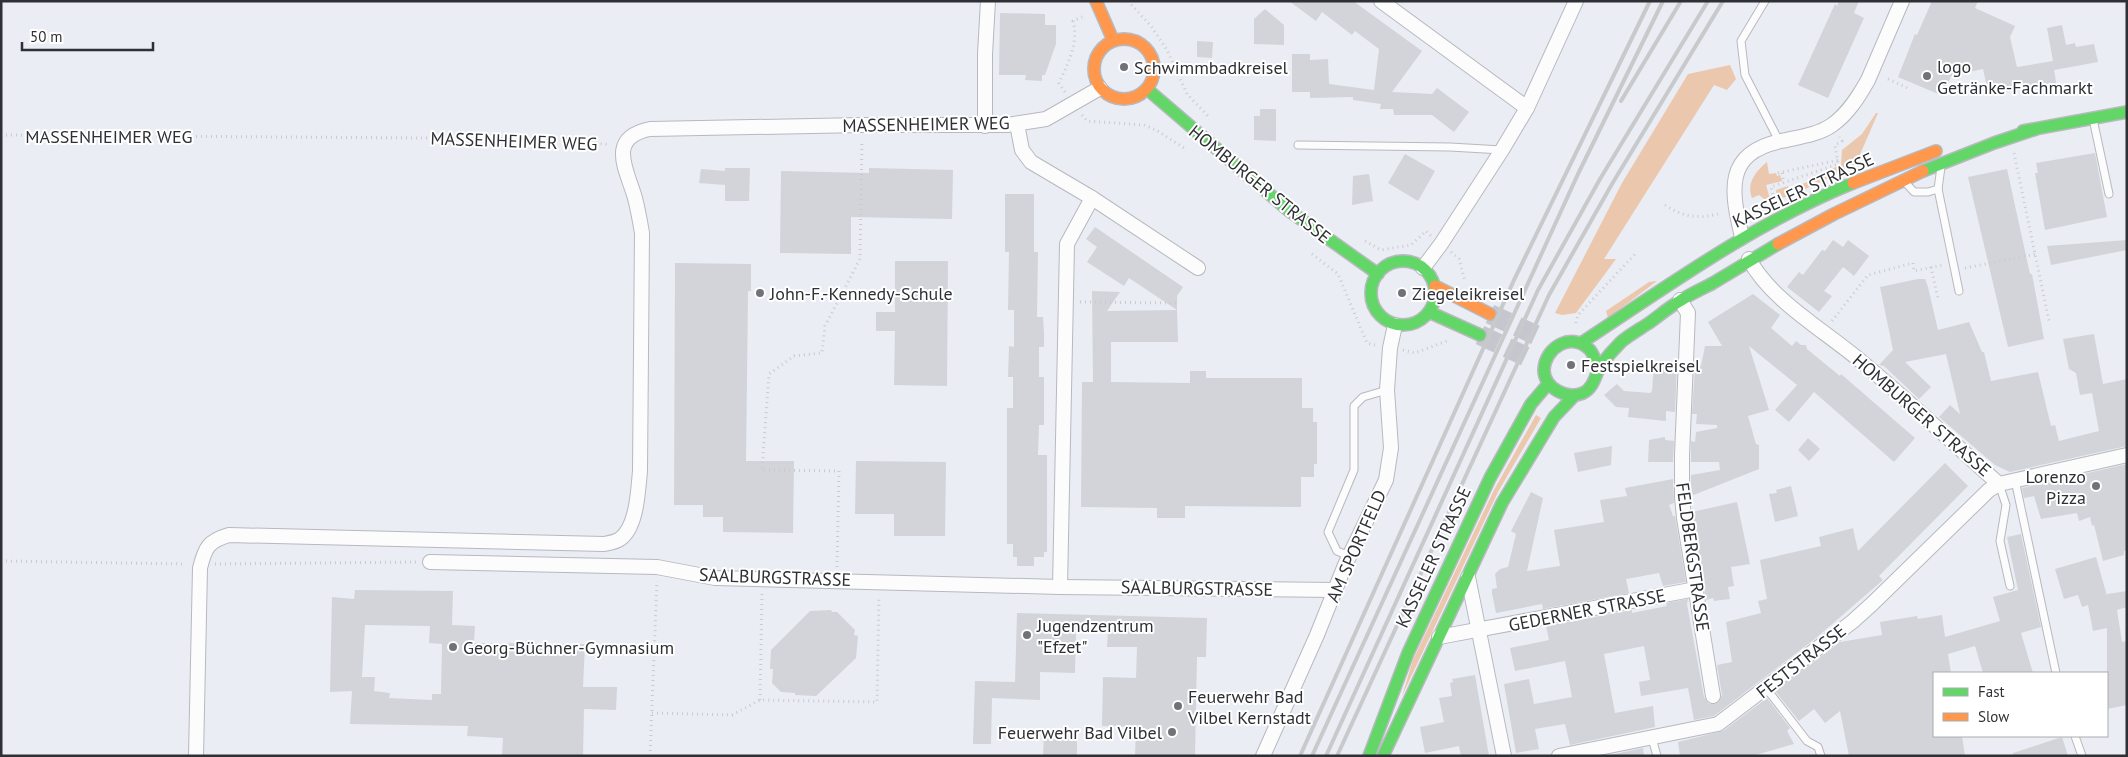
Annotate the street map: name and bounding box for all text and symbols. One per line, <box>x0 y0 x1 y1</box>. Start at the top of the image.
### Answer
scale bar <box>22 20 154 52</box>
text: 50 m <box>30 27 63 46</box>
place label: logo Getränke-Fachmarkt <box>1937 55 2093 99</box>
place label: Schwimmbadkreisel <box>1134 56 1289 79</box>
marker: Schwimmbadkreisel <box>1118 61 1130 73</box>
marker: logo Getränke-Fachmarkt <box>1921 70 1933 82</box>
street label: MASSENHEIMER WEG <box>842 111 1010 137</box>
street label: HOMBURGER STRASSE <box>1184 120 1336 248</box>
street label: MASSENHEIMER WEG <box>25 125 193 148</box>
street label: MASSENHEIMER WEG <box>430 127 598 155</box>
street label: KASSELER STRASSE <box>1729 147 1877 233</box>
place label: John-F.-Kennedy-Schule <box>769 282 953 305</box>
place label: Ziegeleikreisel <box>1412 282 1525 305</box>
marker: John-F.-Kennedy-Schule <box>754 287 766 299</box>
marker: Ziegeleikreisel <box>1396 287 1408 299</box>
street label: HOMBURGER STRASSE <box>1848 349 1996 481</box>
place label: Festspielkreisel <box>1581 354 1701 377</box>
marker: Festspielkreisel <box>1565 359 1577 371</box>
place label: Lorenzo Pizza <box>2026 465 2086 509</box>
marker: Lorenzo Pizza <box>2090 480 2102 492</box>
street label: FELDBERGSTRASSE <box>1671 481 1715 633</box>
street label: KASSELER STRASSE <box>1390 483 1476 631</box>
street label: AM SPORTFELD <box>1321 486 1391 606</box>
street label: SAALBURGSTRASSE <box>699 563 851 591</box>
street label: SAALBURGSTRASSE <box>1121 575 1273 601</box>
street label: GEDERNER STRASSE <box>1507 584 1667 636</box>
place label: Jugendzentrum "Efzet" <box>1036 614 1154 658</box>
street label: FESTSTRASSE <box>1752 619 1850 703</box>
marker: Jugendzentrum "Efzet" <box>1021 629 1033 641</box>
place label: Georg-Büchner-Gymnasium <box>463 636 674 659</box>
marker: Georg-Büchner-Gymnasium <box>447 641 459 653</box>
legend <box>1933 672 2108 737</box>
text: Fast <box>1978 682 2005 701</box>
place label: Feuerwehr Bad Vilbel Kernstadt <box>1187 685 1311 729</box>
marker: Feuerwehr Bad Vilbel Kernstadt <box>1172 700 1184 712</box>
text: Slow <box>1978 707 2009 726</box>
place label: Feuerwehr Bad Vilbel <box>998 721 1163 744</box>
marker: Feuerwehr Bad Vilbel <box>1166 726 1178 738</box>

